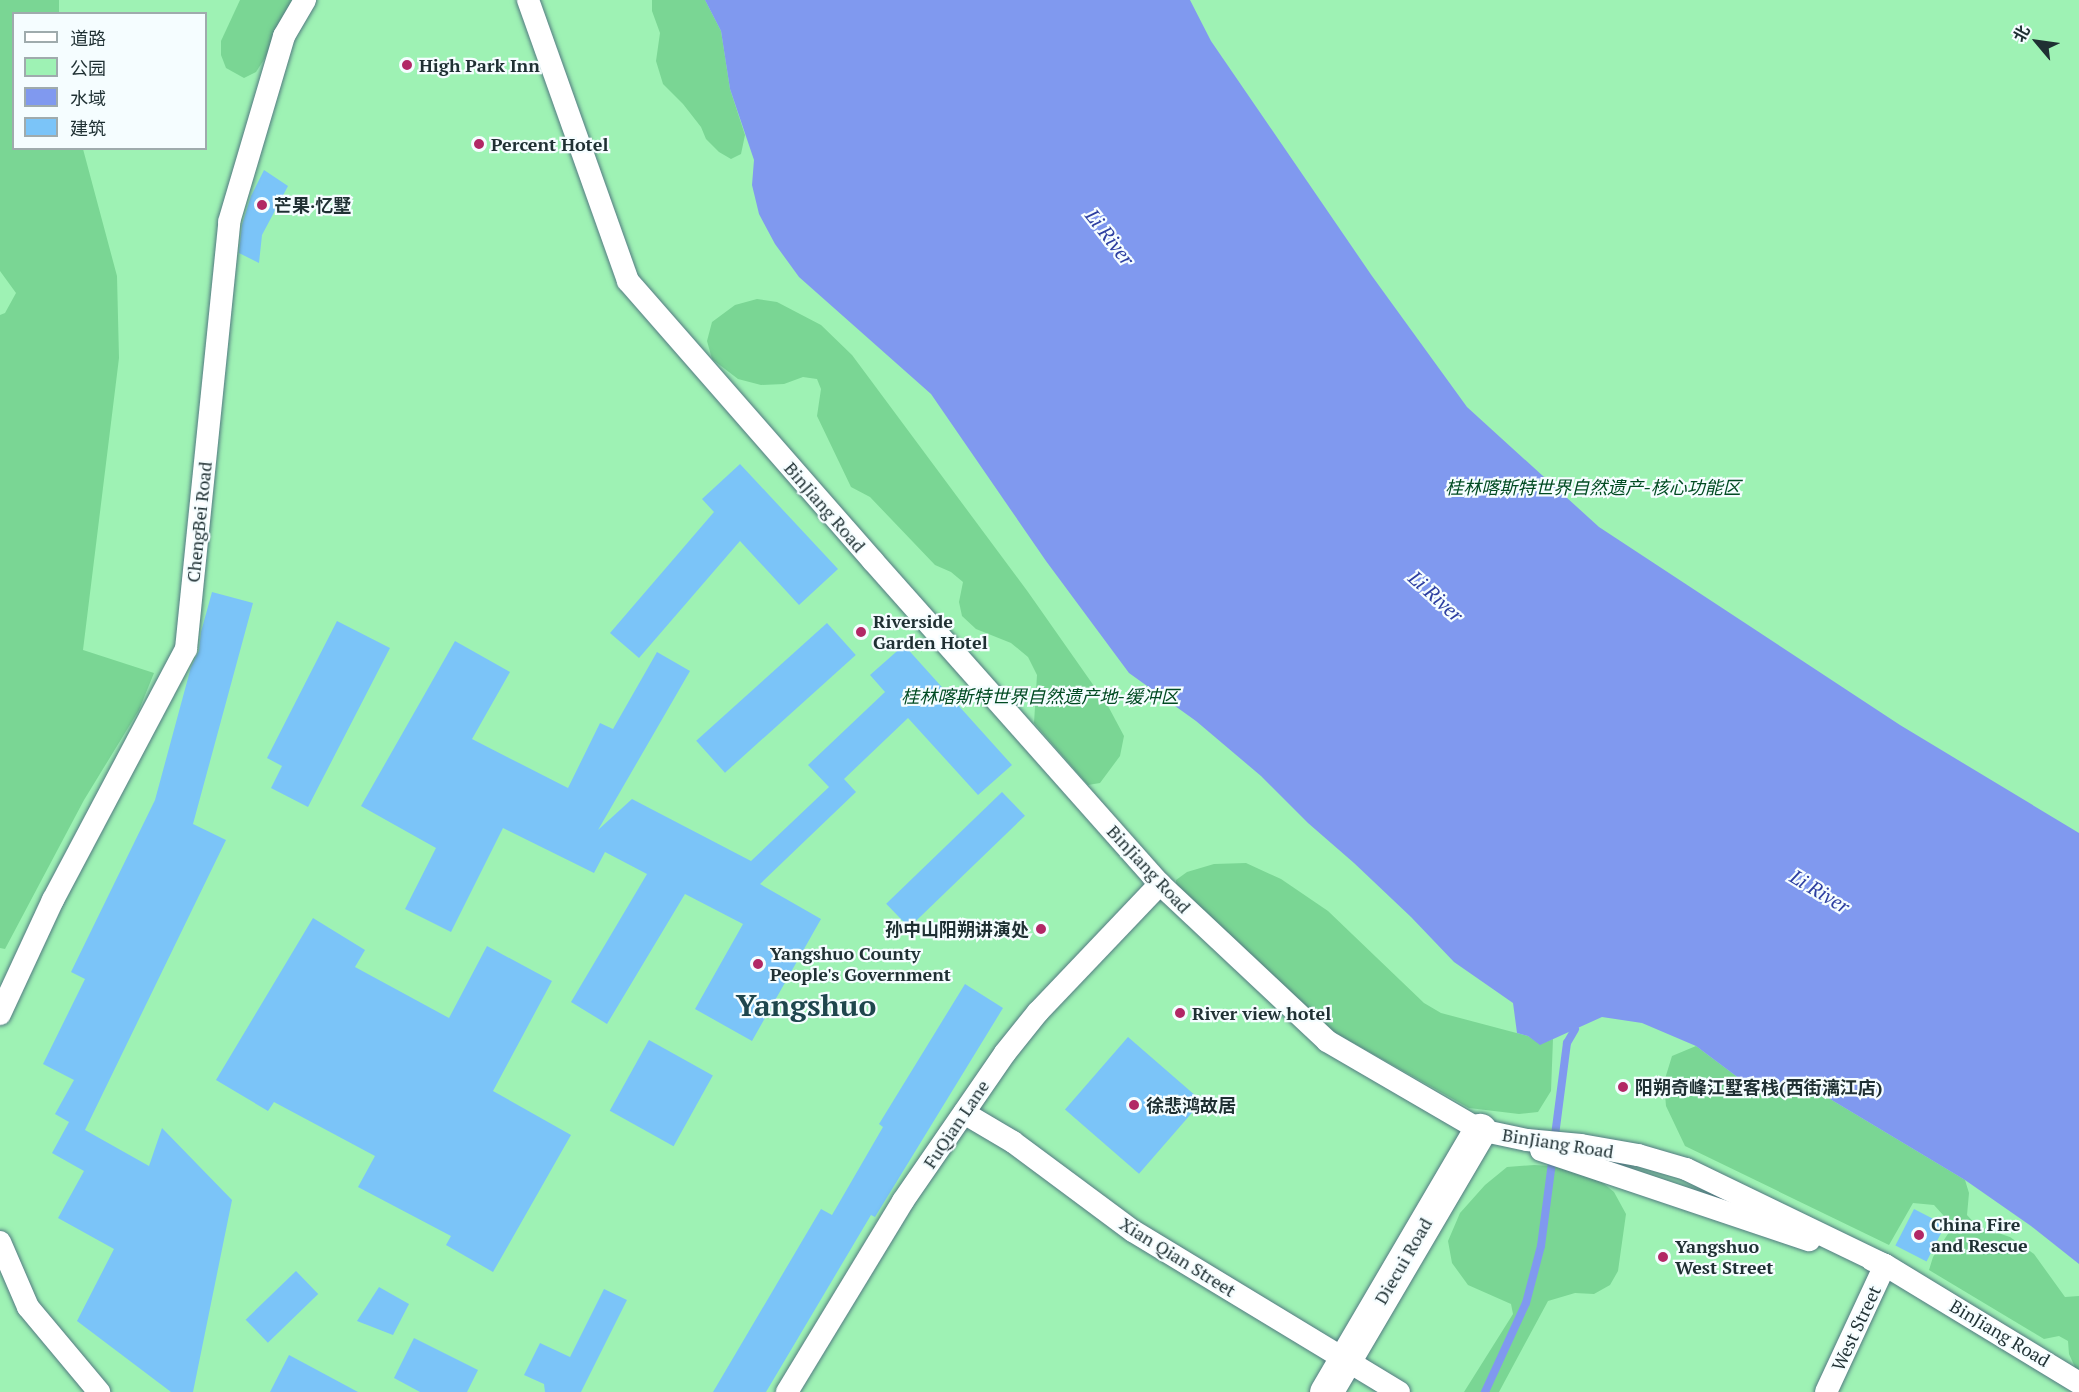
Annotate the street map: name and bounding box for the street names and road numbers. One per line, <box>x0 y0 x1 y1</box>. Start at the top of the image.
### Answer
street label: BinJiang Road <box>780 457 870 557</box>
street label: ChengBei Road <box>182 460 216 584</box>
street label: BinJiang Road <box>1103 820 1195 918</box>
street label: FuQian Lane <box>919 1076 993 1172</box>
street label: BinJiang Road <box>1501 1124 1615 1162</box>
street label: Xian Qian Street <box>1116 1213 1240 1301</box>
street label: Diecui Road <box>1370 1214 1436 1308</box>
street label: West Street <box>1827 1282 1885 1374</box>
street label: BinJiang Road <box>1946 1295 2054 1371</box>

